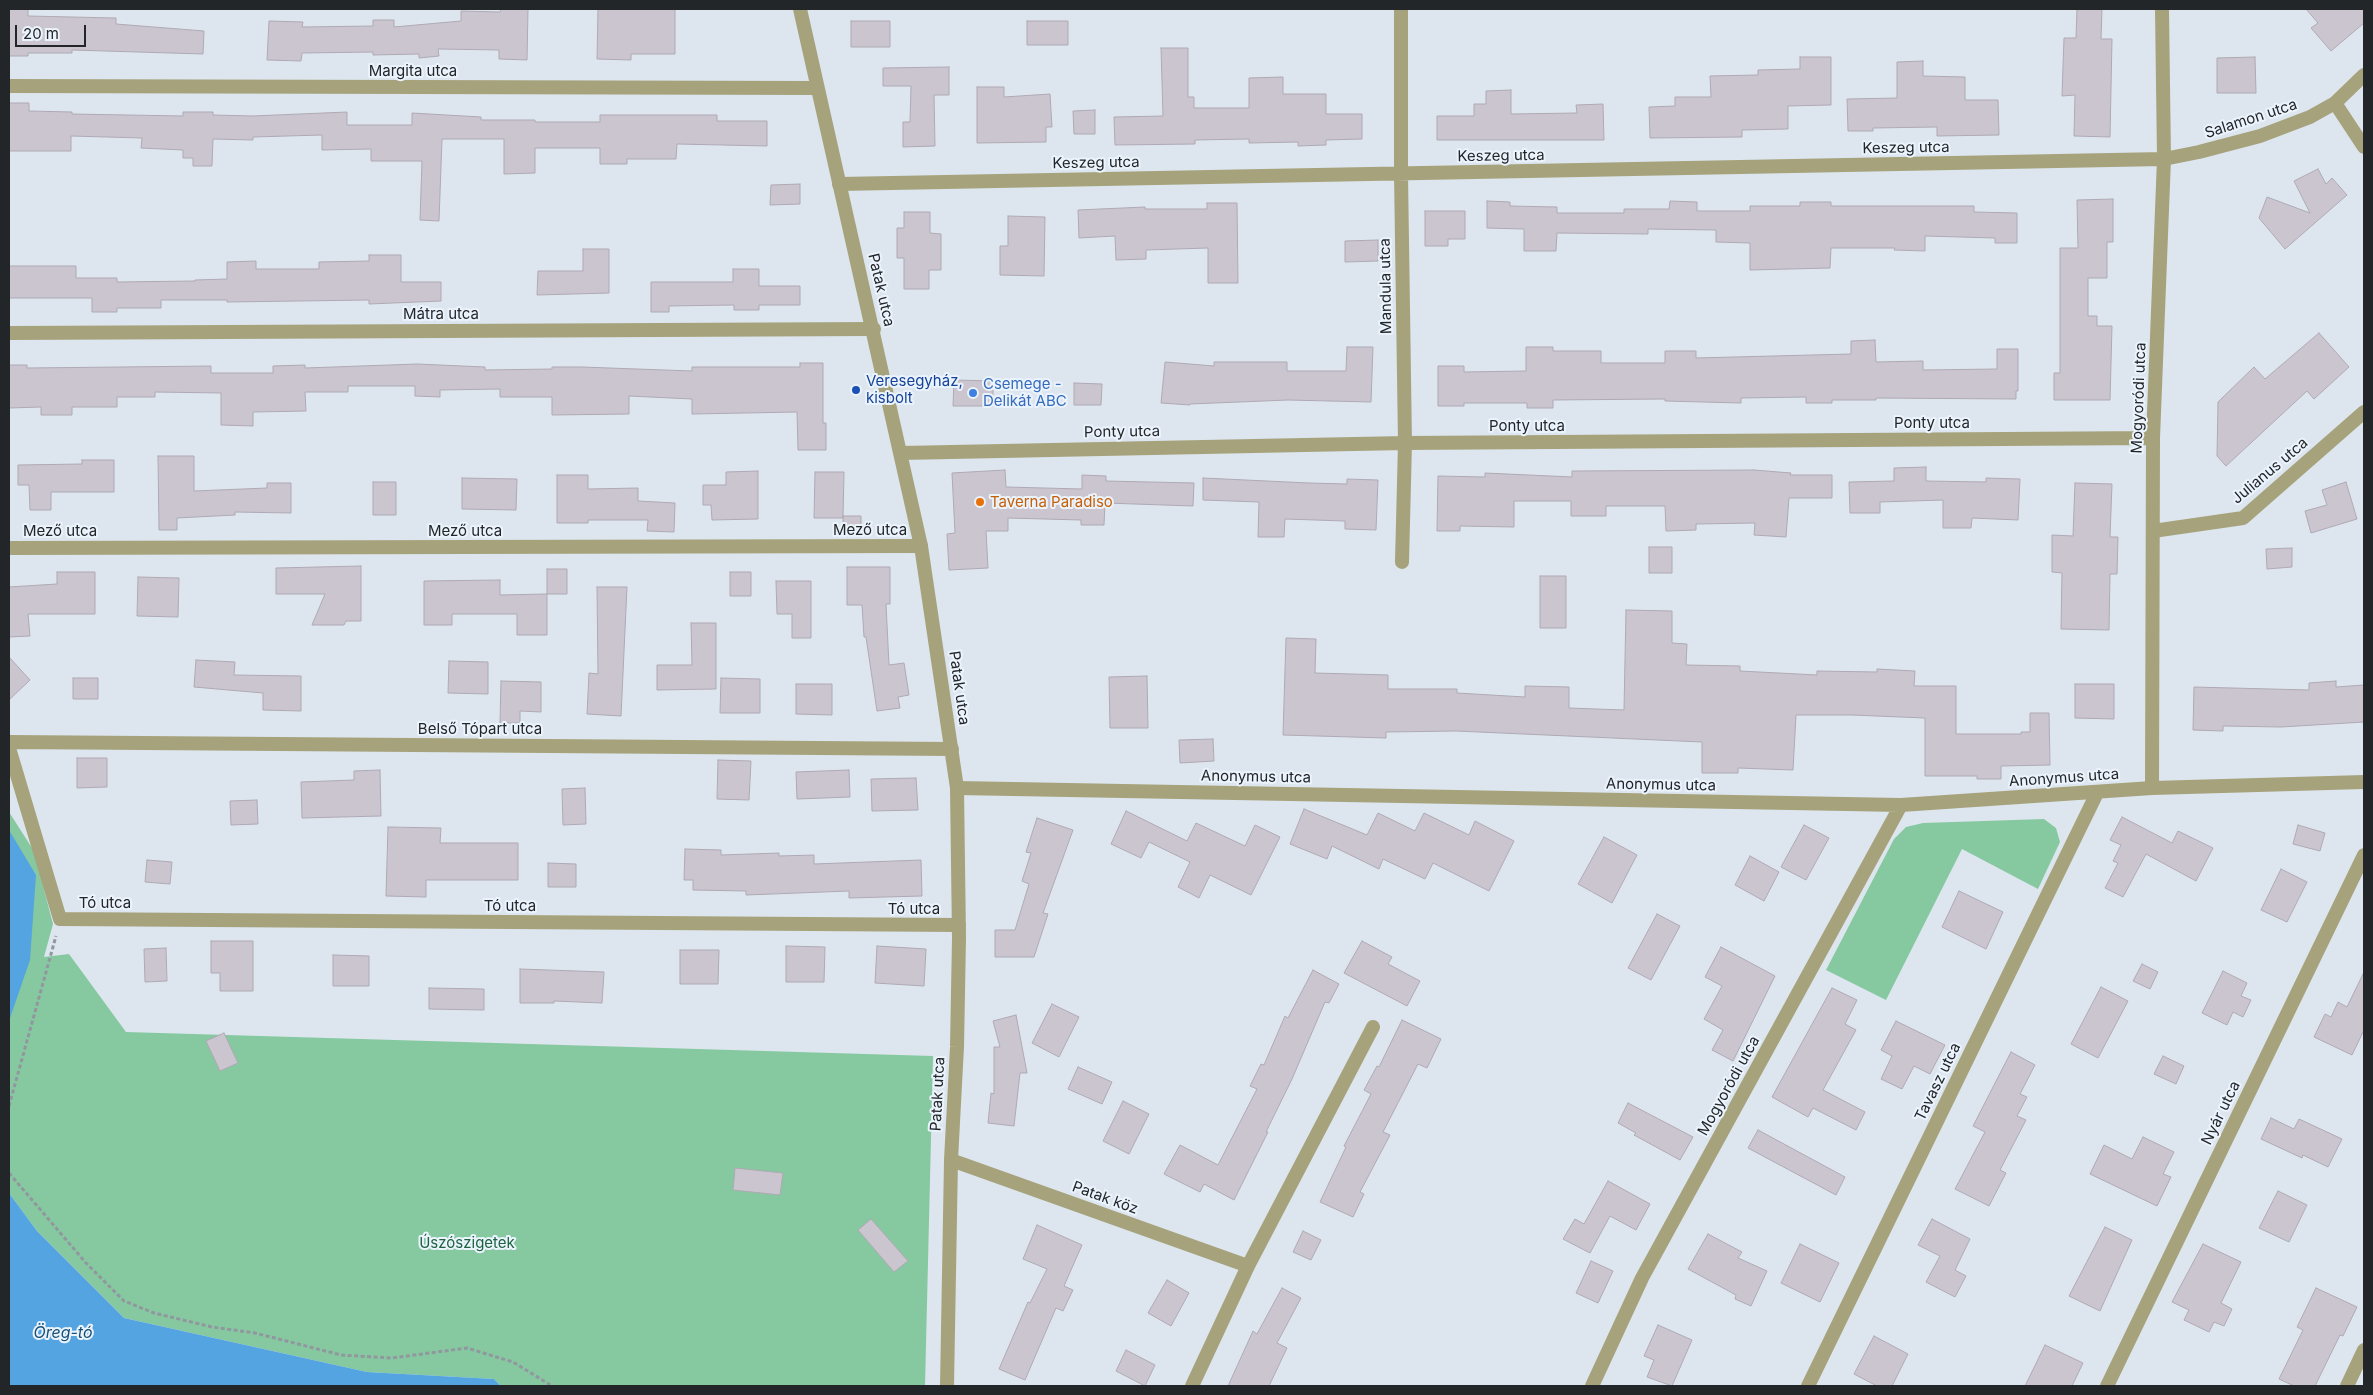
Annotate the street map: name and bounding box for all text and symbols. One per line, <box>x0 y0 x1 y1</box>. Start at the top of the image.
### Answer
scale bar <box>18 15 89 47</box>
text: 20 m <box>23 24 59 43</box>
street label: Margita utca <box>369 62 457 80</box>
street label: Salamon utca <box>2203 96 2299 142</box>
street label: Keszeg utca <box>1862 138 1950 158</box>
street label: Keszeg utca <box>1457 146 1545 166</box>
street label: Keszeg utca <box>1052 153 1140 173</box>
street label: Mandula utca <box>1376 238 1396 334</box>
street label: Patak utca <box>864 252 898 328</box>
street label: Mátra utca <box>403 305 479 323</box>
street label: Mogyoródi utca <box>2128 342 2150 454</box>
place label: Veresegyház, kisbolt <box>866 372 963 407</box>
place label: Csemege - Delikát ABC <box>983 375 1067 410</box>
marker: Veresegyház, kisbolt <box>850 384 862 396</box>
marker: Csemege - Delikát ABC <box>967 387 979 399</box>
street label: Ponty utca <box>1894 414 1970 432</box>
street label: Ponty utca <box>1489 417 1565 435</box>
street label: Ponty utca <box>1084 422 1160 442</box>
street label: Julianus utca <box>2228 434 2312 508</box>
place label: Taverna Paradiso <box>990 493 1113 511</box>
marker: Taverna Paradiso <box>974 496 986 508</box>
street label: Mező utca <box>833 521 907 539</box>
street label: Mező utca <box>23 522 97 540</box>
street label: Mező utca <box>428 522 502 540</box>
street label: Patak utca <box>945 650 973 726</box>
street label: Belső Tópart utca <box>418 720 542 738</box>
street label: Anonymus utca <box>2008 765 2120 791</box>
street label: Anonymus utca <box>1201 767 1311 787</box>
street label: Anonymus utca <box>1606 775 1716 795</box>
street label: Tó utca <box>79 894 131 912</box>
street label: Tó utca <box>484 897 536 915</box>
street label: Tó utca <box>888 900 940 918</box>
street label: Mogyoródi utca <box>1694 1033 1764 1139</box>
street label: Tavasz utca <box>1911 1040 1965 1124</box>
street label: Patak utca <box>927 1056 949 1132</box>
street label: Nyár utca <box>2198 1078 2244 1148</box>
street label: Patak köz <box>1070 1178 1140 1218</box>
park label: Úszószigetek <box>419 1234 515 1252</box>
water label: Öreg-tó <box>33 1323 93 1343</box>

